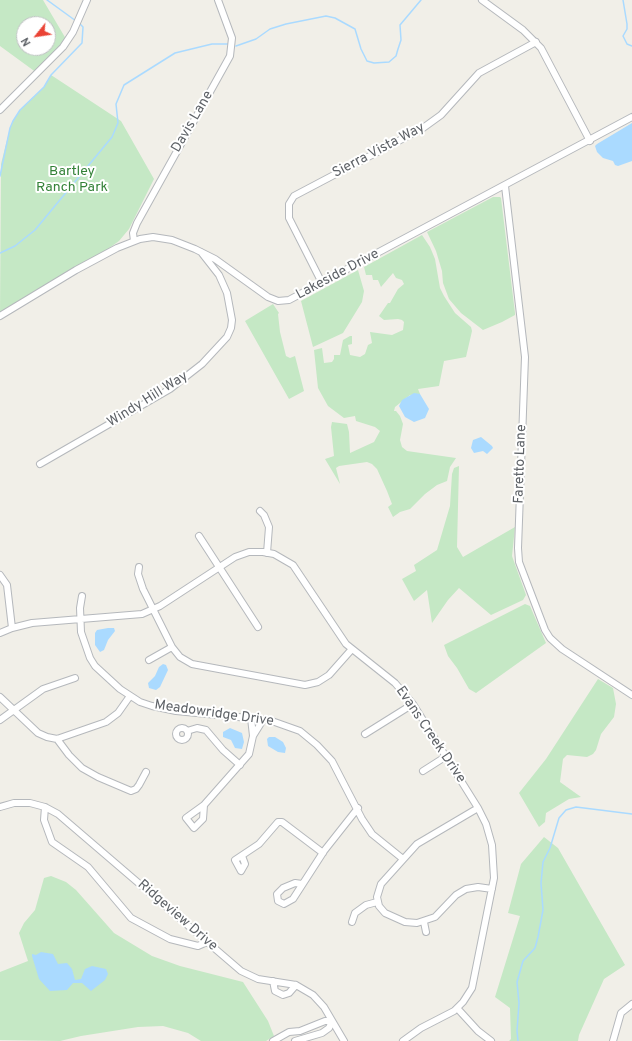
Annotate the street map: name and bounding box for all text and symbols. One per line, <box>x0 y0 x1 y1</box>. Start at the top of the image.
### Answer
north arrow <box>16 16 56 56</box>
text: N <box>18 35 35 48</box>
street label: Davis Lane <box>169 88 217 156</box>
street label: Sierra Vista Way <box>330 120 428 182</box>
park label: Bartley Ranch Park <box>36 164 108 196</box>
street label: Lakeside Drive <box>294 246 382 304</box>
street label: Windy Hill Way <box>104 368 192 432</box>
street label: Faretto Lane <box>511 424 531 504</box>
street label: Evans Creek Drive <box>391 683 469 787</box>
street label: Meadowridge Drive <box>153 697 275 731</box>
street label: Ridgeview Drive <box>134 877 220 955</box>

